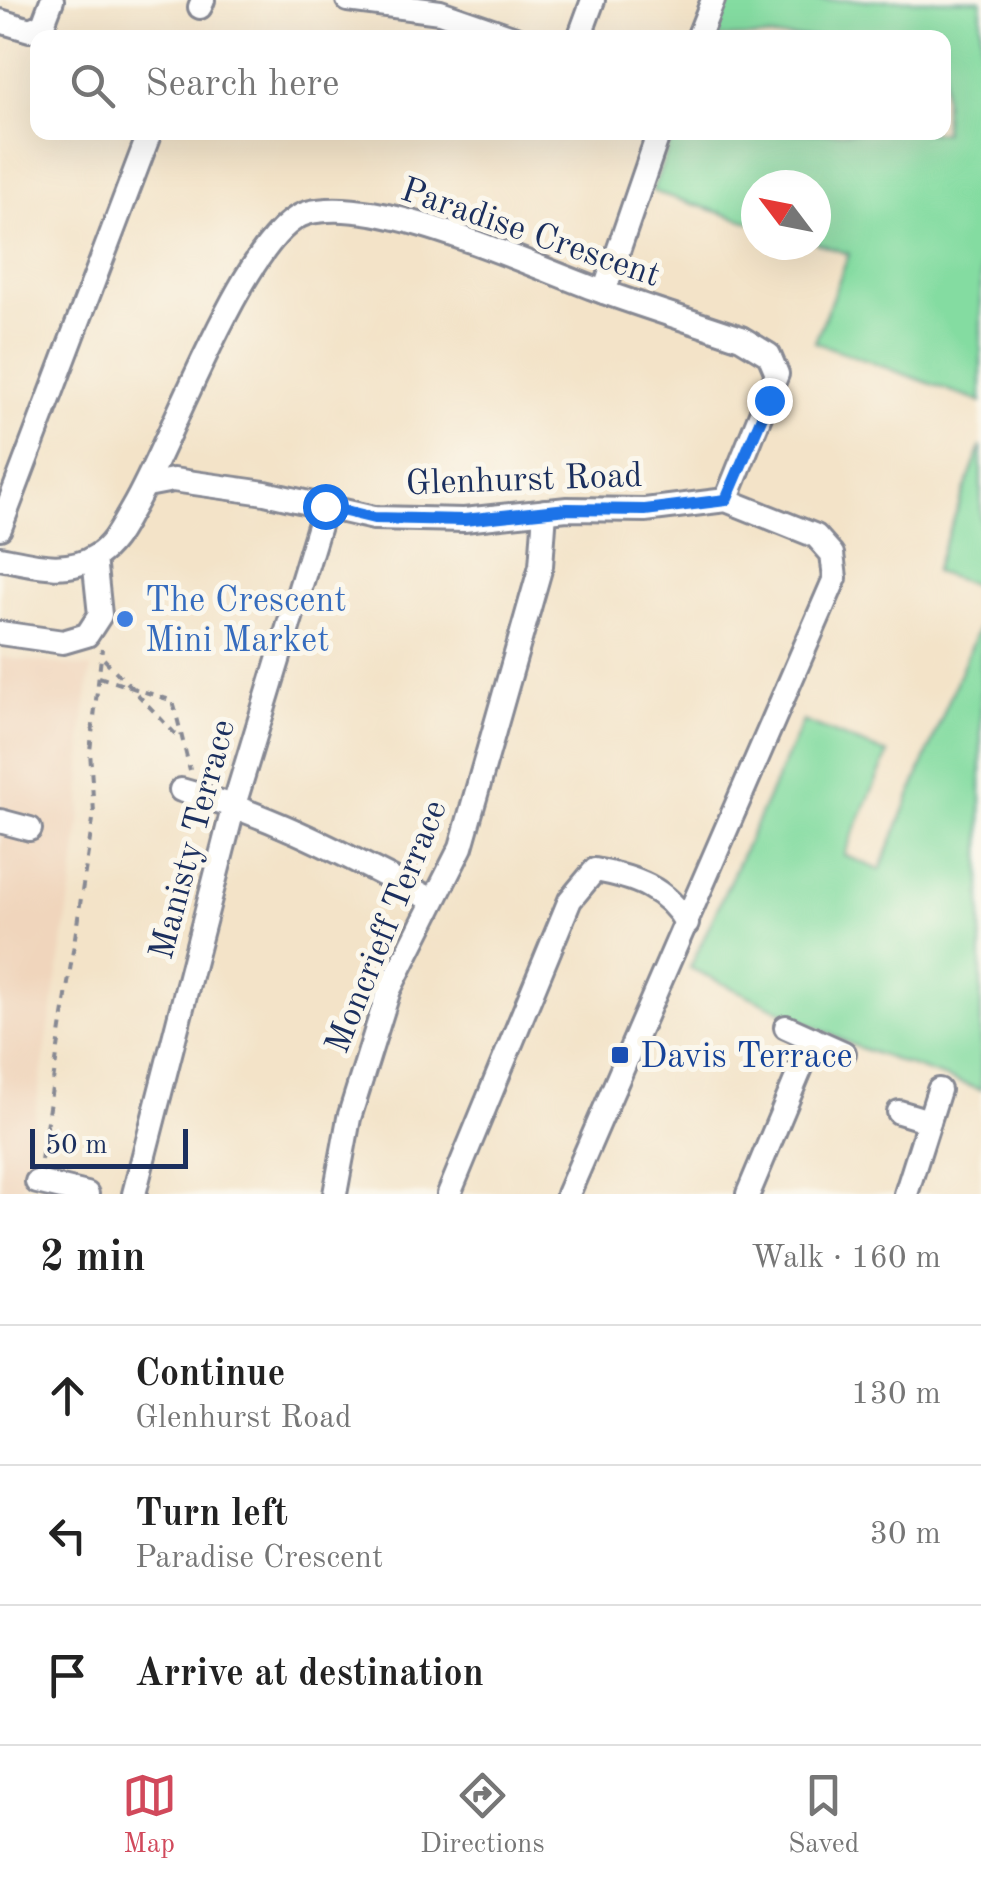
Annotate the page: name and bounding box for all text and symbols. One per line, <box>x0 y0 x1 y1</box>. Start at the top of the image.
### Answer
search box <box>30 30 951 140</box>
icon: search <box>65 58 120 113</box>
text: Search here <box>145 66 340 104</box>
north arrow <box>741 170 831 260</box>
street label: Paradise Crescent <box>396 173 664 294</box>
route end <box>747 378 793 424</box>
street label: Glenhurst Road <box>405 459 643 502</box>
route start <box>303 484 349 530</box>
place label: The Crescent Mini Market <box>145 584 347 659</box>
marker: The Crescent Mini Market <box>114 608 136 630</box>
street label: Manisty Terrace <box>145 716 242 963</box>
street label: Moncrieff Terrace <box>321 795 454 1059</box>
place label: Davis Terrace <box>640 1040 853 1075</box>
marker: Davis Terrace <box>609 1044 631 1066</box>
scale bar <box>30 1124 188 1168</box>
text: 50 m <box>45 1132 108 1160</box>
text: 2 min <box>40 1238 146 1280</box>
text: Walk · 160 m <box>751 1243 941 1275</box>
text: Continue <box>135 1356 285 1394</box>
icon: ahead <box>40 1368 95 1423</box>
text: 130 m <box>851 1379 941 1411</box>
text: Glenhurst Road <box>135 1403 352 1435</box>
text: Turn left <box>135 1496 288 1534</box>
icon: left <box>40 1508 95 1563</box>
text: 30 m <box>870 1519 941 1551</box>
text: Paradise Crescent <box>135 1543 383 1575</box>
icon: arrive <box>40 1648 95 1703</box>
text: Arrive at destination <box>135 1656 484 1694</box>
tab: Map <box>122 1768 177 1863</box>
tab: Directions <box>420 1768 545 1863</box>
tab: Saved <box>788 1768 859 1863</box>

